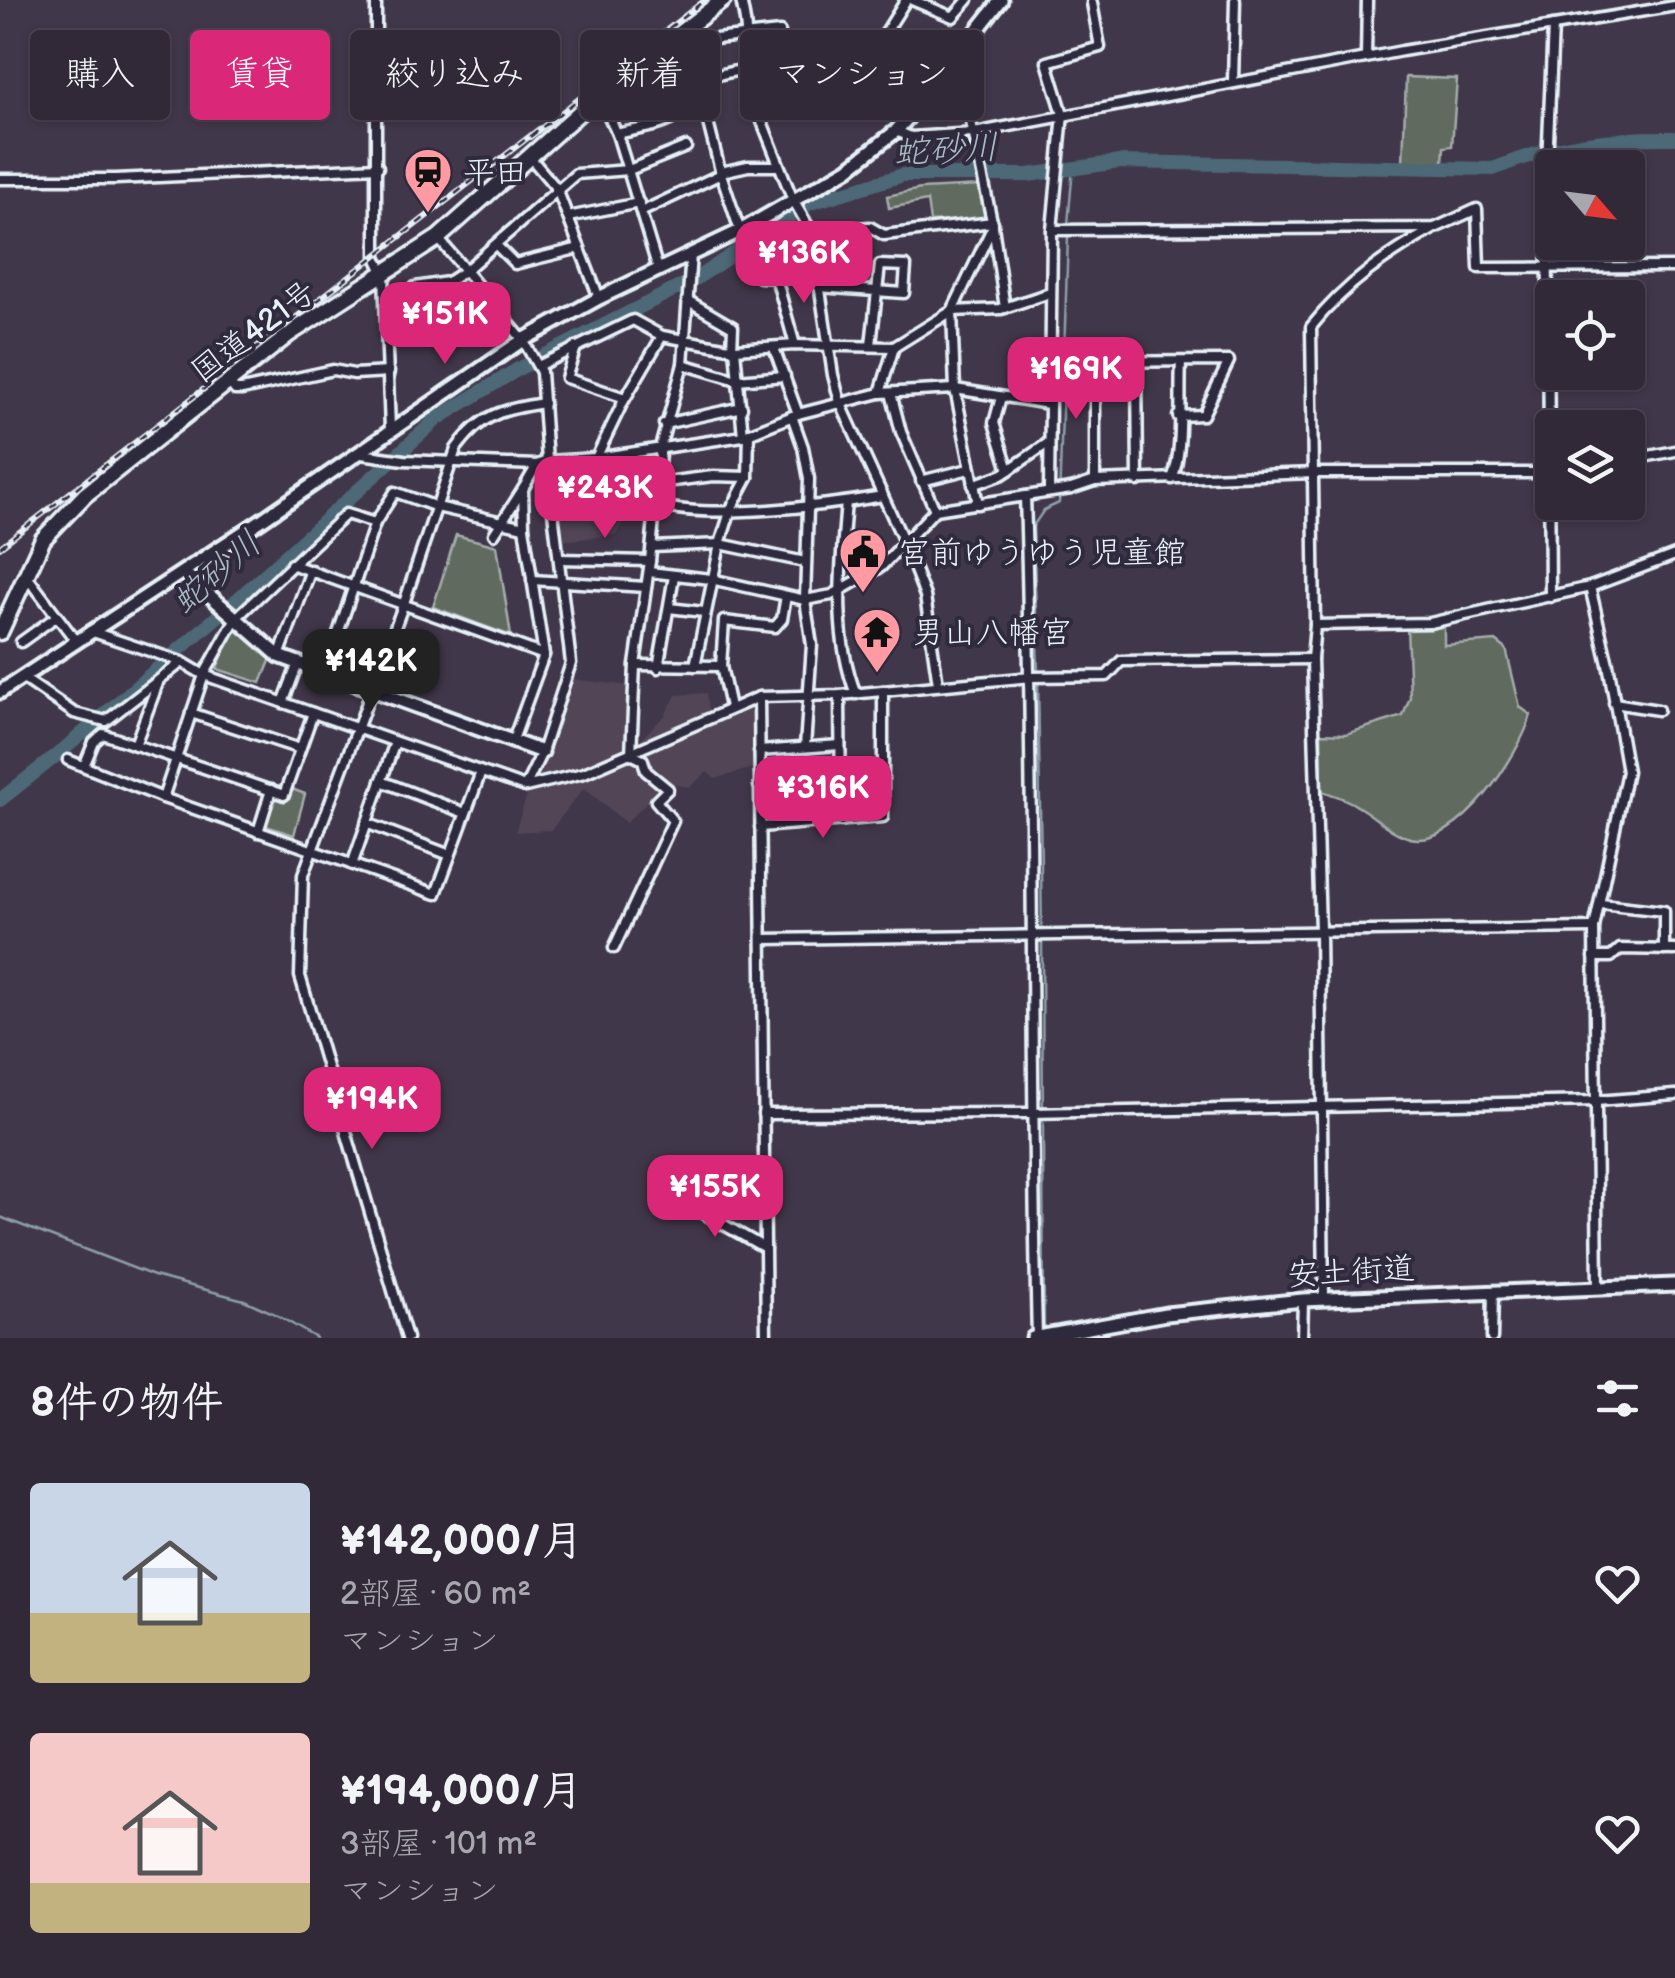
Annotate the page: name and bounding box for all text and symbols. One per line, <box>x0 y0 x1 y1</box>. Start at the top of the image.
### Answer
chip: 購入 <box>30 30 170 120</box>
chip: 賃貸 <box>190 30 330 120</box>
chip: 絞り込み <box>350 30 560 120</box>
chip: 新着 <box>580 30 720 120</box>
chip: マンション <box>740 30 984 120</box>
water label: 蛇砂川 <box>893 126 1000 175</box>
station icon: 平田 <box>402 146 454 214</box>
north arrow <box>1535 150 1645 260</box>
map controls <box>1535 150 1645 520</box>
place label: 平田 <box>463 154 527 193</box>
pin: ¥136K <box>734 221 874 306</box>
text: ¥136K <box>758 234 851 273</box>
street label: 国道421号 <box>184 273 324 392</box>
button: locate <box>1535 280 1645 390</box>
pin: ¥151K <box>375 282 515 367</box>
text: ¥151K <box>402 295 488 334</box>
pin: ¥169K <box>1006 337 1146 422</box>
text: ¥169K <box>1029 350 1123 389</box>
button: layers <box>1535 410 1645 520</box>
pin: ¥243K <box>535 456 675 541</box>
text: ¥243K <box>557 469 653 508</box>
water label: 蛇砂川 <box>163 522 271 624</box>
public building icon: 宮前ゆうゆう児童館 <box>837 526 889 594</box>
place label: 宮前ゆうゆう児童館 <box>898 534 1186 573</box>
temple icon: 男山八幡宮 <box>851 606 903 674</box>
place label: 男山八幡宮 <box>912 614 1072 653</box>
pin: ¥142K <box>301 629 441 714</box>
text: ¥142K <box>325 642 417 681</box>
pin: ¥316K <box>753 756 893 841</box>
text: ¥316K <box>777 769 870 808</box>
pin: ¥194K <box>302 1067 442 1152</box>
text: ¥194K <box>326 1080 418 1119</box>
pin: ¥155K <box>645 1155 785 1240</box>
text: ¥155K <box>669 1168 761 1207</box>
street label: 安土街道 <box>1286 1250 1416 1295</box>
icon: filters <box>1590 1371 1645 1426</box>
text: 8件の物件 <box>30 1378 223 1429</box>
text: ¥142,000/月 <box>340 1516 583 1567</box>
icon: home <box>110 1523 230 1643</box>
icon: heart <box>1590 1556 1645 1611</box>
text: 2部屋 · 60 m² <box>340 1575 531 1614</box>
text: マンション <box>340 1622 499 1661</box>
text: ¥194,000/月 <box>340 1766 583 1817</box>
icon: home <box>110 1773 230 1893</box>
icon: heart <box>1590 1806 1645 1861</box>
text: 3部屋 · 101 m² <box>340 1825 537 1864</box>
text: マンション <box>340 1872 499 1911</box>

